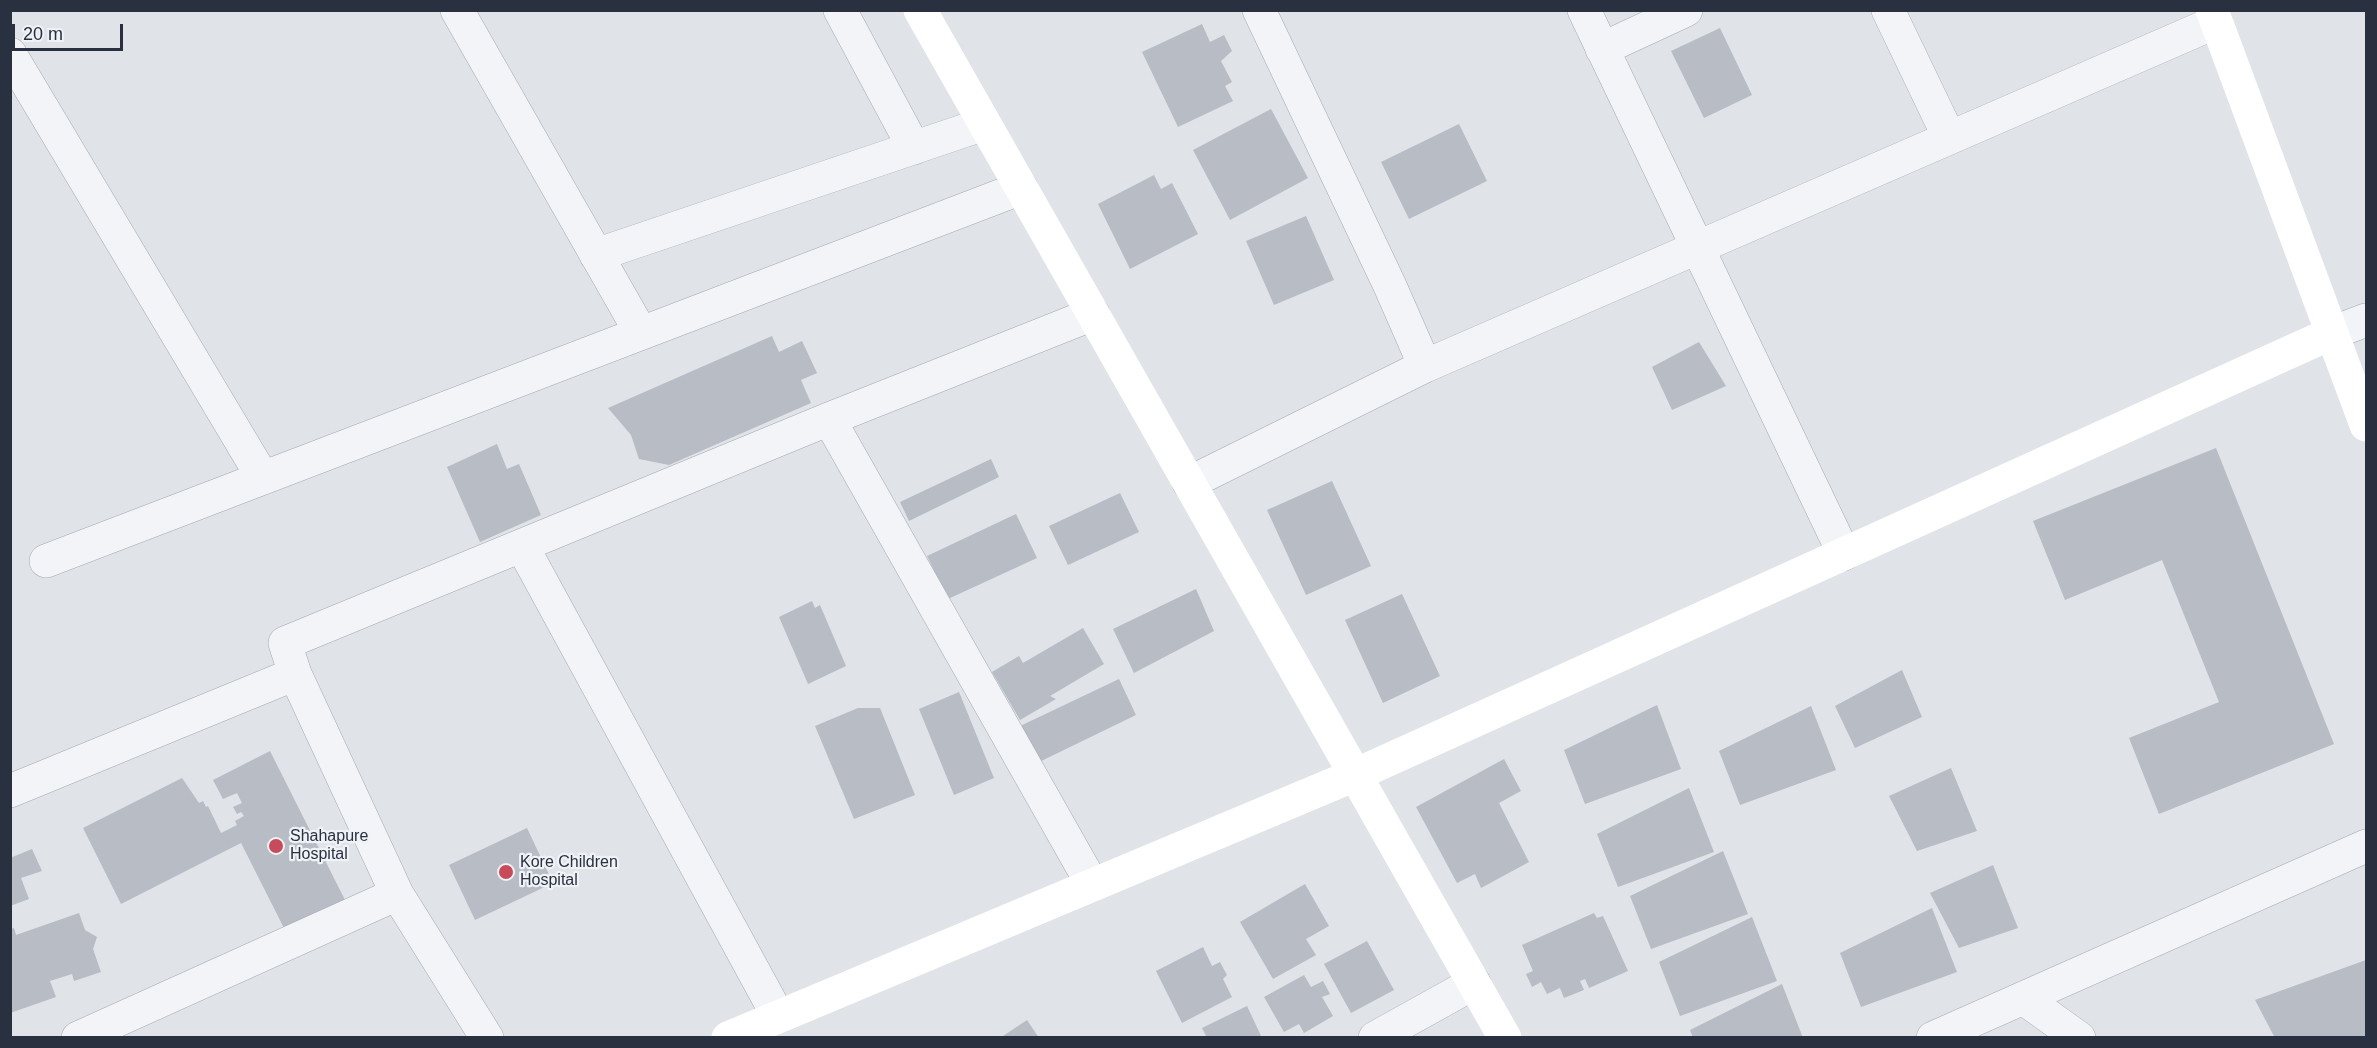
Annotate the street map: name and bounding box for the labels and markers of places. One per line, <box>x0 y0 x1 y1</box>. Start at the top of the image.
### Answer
place label: Shahapure Hospital <box>290 827 368 865</box>
marker: Shahapure Hospital <box>267 837 285 855</box>
place label: Kore Children Hospital <box>520 853 618 891</box>
marker: Kore Children Hospital <box>497 863 515 881</box>

